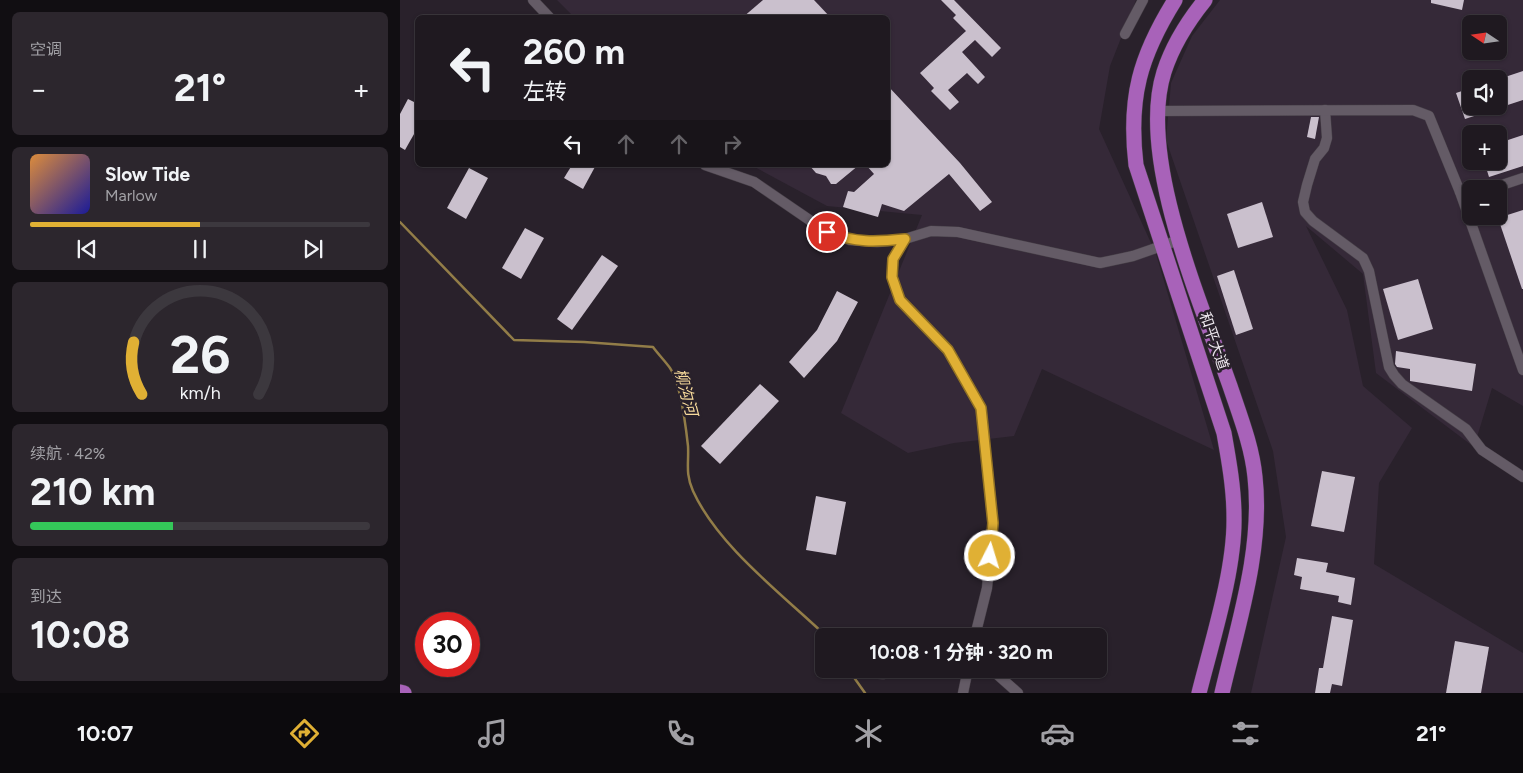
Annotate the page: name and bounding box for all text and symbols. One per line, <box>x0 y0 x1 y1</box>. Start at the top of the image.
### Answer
north arrow <box>1462 15 1508 60</box>
map controls <box>1462 15 1507 225</box>
text: 260 m <box>523 31 625 73</box>
icon: left <box>440 35 505 100</box>
text: 空调 <box>30 40 62 59</box>
text: 21° <box>174 65 226 111</box>
button: sound <box>1462 70 1507 115</box>
text: − <box>30 72 47 106</box>
text: + <box>353 72 370 106</box>
text: 左转 <box>523 78 567 105</box>
button: + <box>1462 125 1507 170</box>
icon: left <box>559 130 587 158</box>
icon: ahead <box>612 130 640 158</box>
icon: ahead <box>665 130 693 158</box>
icon: right <box>718 130 746 158</box>
text: Slow Tide <box>105 163 190 186</box>
button: − <box>1462 180 1507 225</box>
text: Marlow <box>105 186 157 205</box>
pin <box>806 211 848 253</box>
icon: arrive <box>813 218 841 246</box>
icon: previous <box>73 235 101 263</box>
icon: pause <box>186 235 214 263</box>
icon: next <box>299 235 327 263</box>
street label: 和平大道 <box>1196 310 1232 372</box>
text: 26 <box>170 324 230 386</box>
water label: 柳沟河 <box>671 366 702 421</box>
text: km/h <box>180 382 220 403</box>
text: 续航 · 42% <box>30 444 105 463</box>
text: 210 km <box>30 469 155 515</box>
position arrow <box>963 529 1015 581</box>
text: 到达 <box>30 587 62 606</box>
text: 10:08 <box>30 612 130 658</box>
speed limit sign: 30 <box>415 612 480 677</box>
text: 10:08 · 1 分钟 · 320 m <box>869 641 1053 664</box>
icon: directions <box>287 716 322 751</box>
icon: music <box>475 716 510 751</box>
icon: phone <box>663 716 698 751</box>
icon: climate <box>851 716 886 751</box>
icon: car <box>1040 716 1075 751</box>
icon: filters <box>1228 716 1263 751</box>
text: 10:07 <box>77 720 133 747</box>
text: 21° <box>1416 720 1446 747</box>

